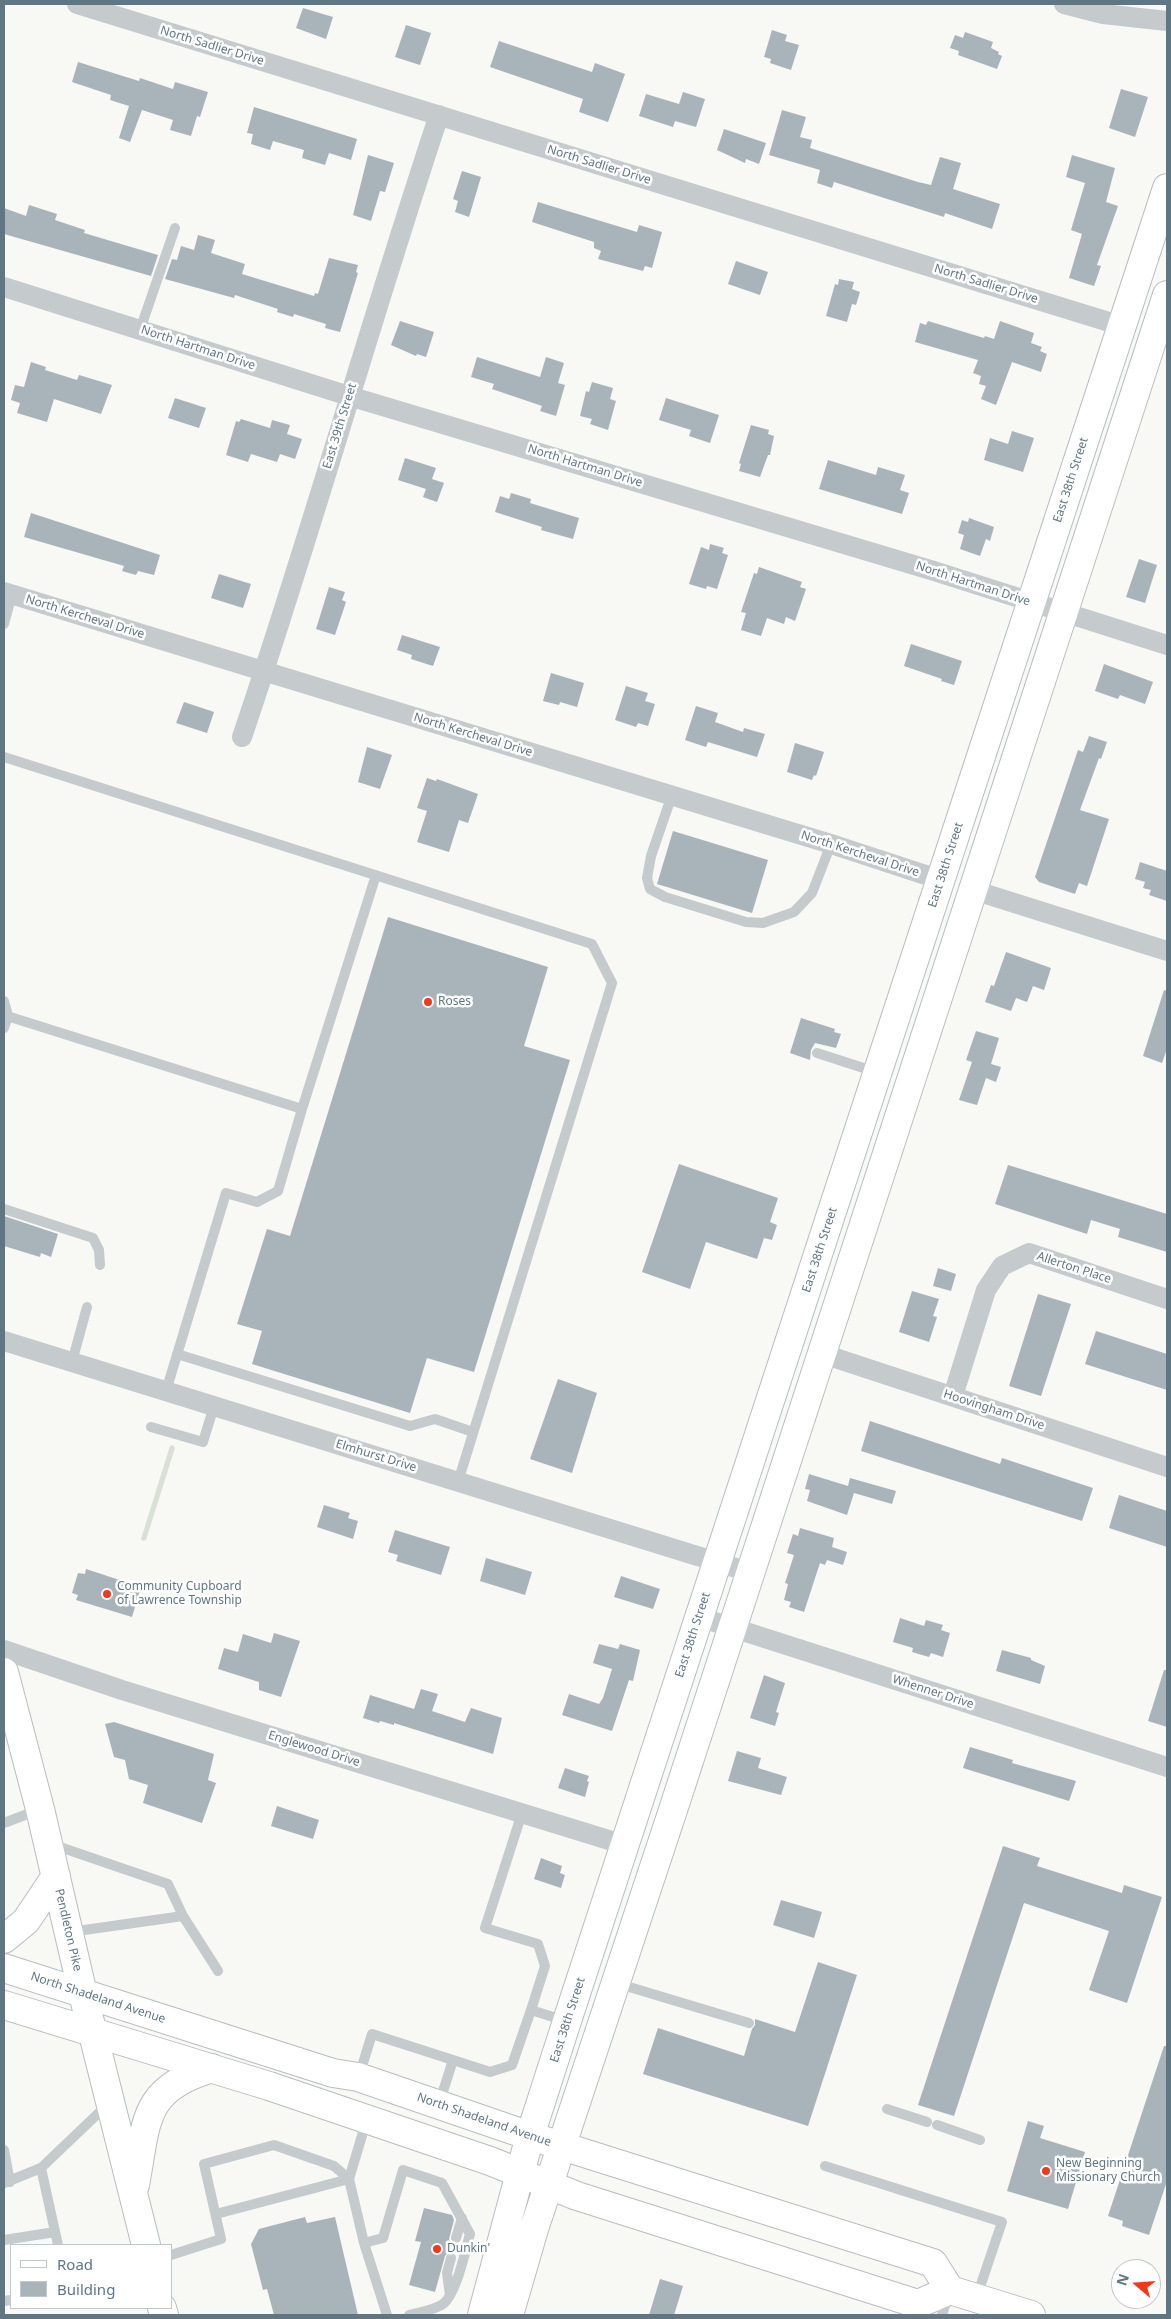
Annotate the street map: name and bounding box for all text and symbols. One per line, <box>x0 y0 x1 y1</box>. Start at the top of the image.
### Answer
street label: North Sadlier Drive <box>158 23 266 69</box>
street label: North Sadlier Drive <box>545 142 653 188</box>
street label: North Sadlier Drive <box>932 261 1040 307</box>
street label: North Hartman Drive <box>139 323 257 373</box>
street label: East 39th Street <box>320 381 360 471</box>
street label: East 38th Street <box>1050 436 1092 524</box>
street label: North Hartman Drive <box>526 442 644 490</box>
street label: North Hartman Drive <box>914 559 1032 609</box>
street label: North Kercheval Drive <box>24 592 146 642</box>
street label: North Kercheval Drive <box>412 710 534 760</box>
street label: East 38th Street <box>925 821 967 909</box>
street label: North Kercheval Drive <box>799 828 921 880</box>
place label: Roses <box>438 995 471 1009</box>
marker: Roses <box>422 996 434 1008</box>
street label: East 38th Street <box>799 1206 841 1294</box>
street label: Allerton Place <box>1035 1249 1113 1287</box>
street label: Hoovingham Drive <box>942 1387 1046 1433</box>
street label: Elmhurst Drive <box>334 1437 418 1475</box>
place label: Community Cupboard of Lawrence Township <box>117 1580 242 1608</box>
marker: Community Cupboard of Lawrence Township <box>101 1588 113 1600</box>
street label: East 38th Street <box>672 1591 714 1679</box>
street label: Whenner Drive <box>890 1672 976 1712</box>
street label: Englewood Drive <box>266 1728 362 1770</box>
street label: Pendleton Pike <box>51 1887 85 1973</box>
street label: North Shadeland Avenue <box>29 1969 167 2027</box>
street label: East 38th Street <box>547 1976 589 2064</box>
street label: North Shadeland Avenue <box>415 2090 553 2150</box>
place label: New Beginning Missionary Church <box>1056 2157 1160 2185</box>
marker: New Beginning Missionary Church <box>1040 2165 1052 2177</box>
place label: Dunkin' <box>447 2242 490 2256</box>
marker: Dunkin' <box>431 2243 443 2255</box>
legend <box>10 2244 172 2309</box>
text: Road <box>57 2254 93 2274</box>
north arrow <box>1111 2259 1161 2309</box>
text: N <box>1111 2271 1133 2288</box>
text: Building <box>57 2279 115 2299</box>

